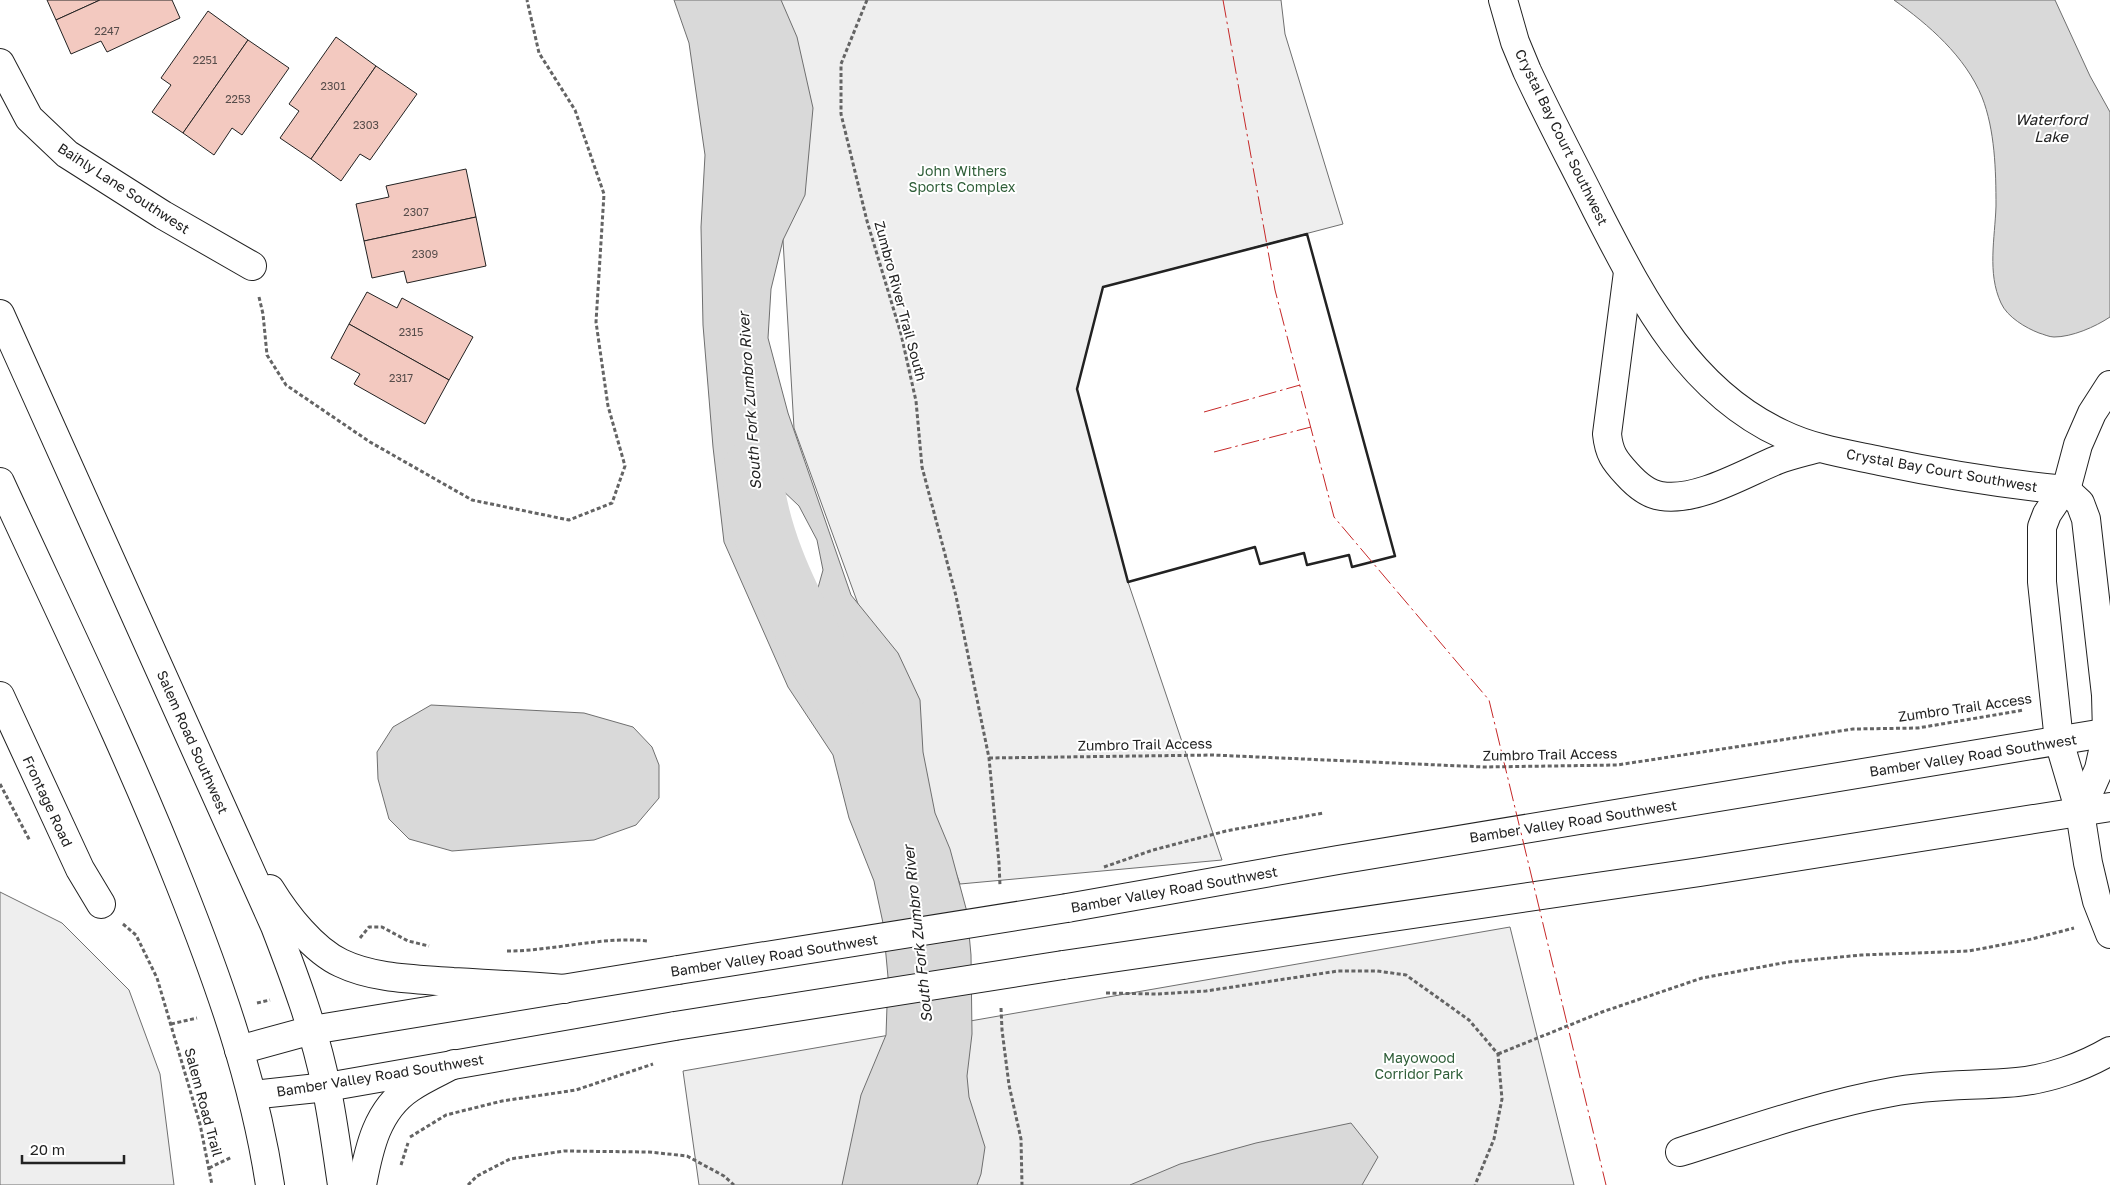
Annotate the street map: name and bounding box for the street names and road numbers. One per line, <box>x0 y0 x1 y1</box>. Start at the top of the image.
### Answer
street label: Crystal Bay Court Southwest <box>1512 46 1612 228</box>
street label: Baihly Lane Southwest <box>55 139 193 237</box>
street label: Zumbro River Trail South <box>871 219 931 383</box>
street label: Crystal Bay Court Southwest <box>1845 445 2039 495</box>
street label: Salem Road Southwest <box>154 668 232 816</box>
street label: Zumbro Trail Access <box>1897 689 2033 725</box>
street label: Bamber Valley Road Southwest <box>1868 730 2078 780</box>
street label: Zumbro Trail Access <box>1078 734 1212 754</box>
street label: Zumbro Trail Access <box>1483 744 1617 764</box>
street label: Frontage Road <box>19 753 77 849</box>
street label: Bamber Valley Road Southwest <box>1468 796 1678 846</box>
street label: Bamber Valley Road Southwest <box>1069 862 1279 916</box>
street label: Bamber Valley Road Southwest <box>669 930 879 980</box>
street label: Salem Road Trail <box>181 1046 227 1158</box>
street label: Bamber Valley Road Southwest <box>275 1050 485 1100</box>

